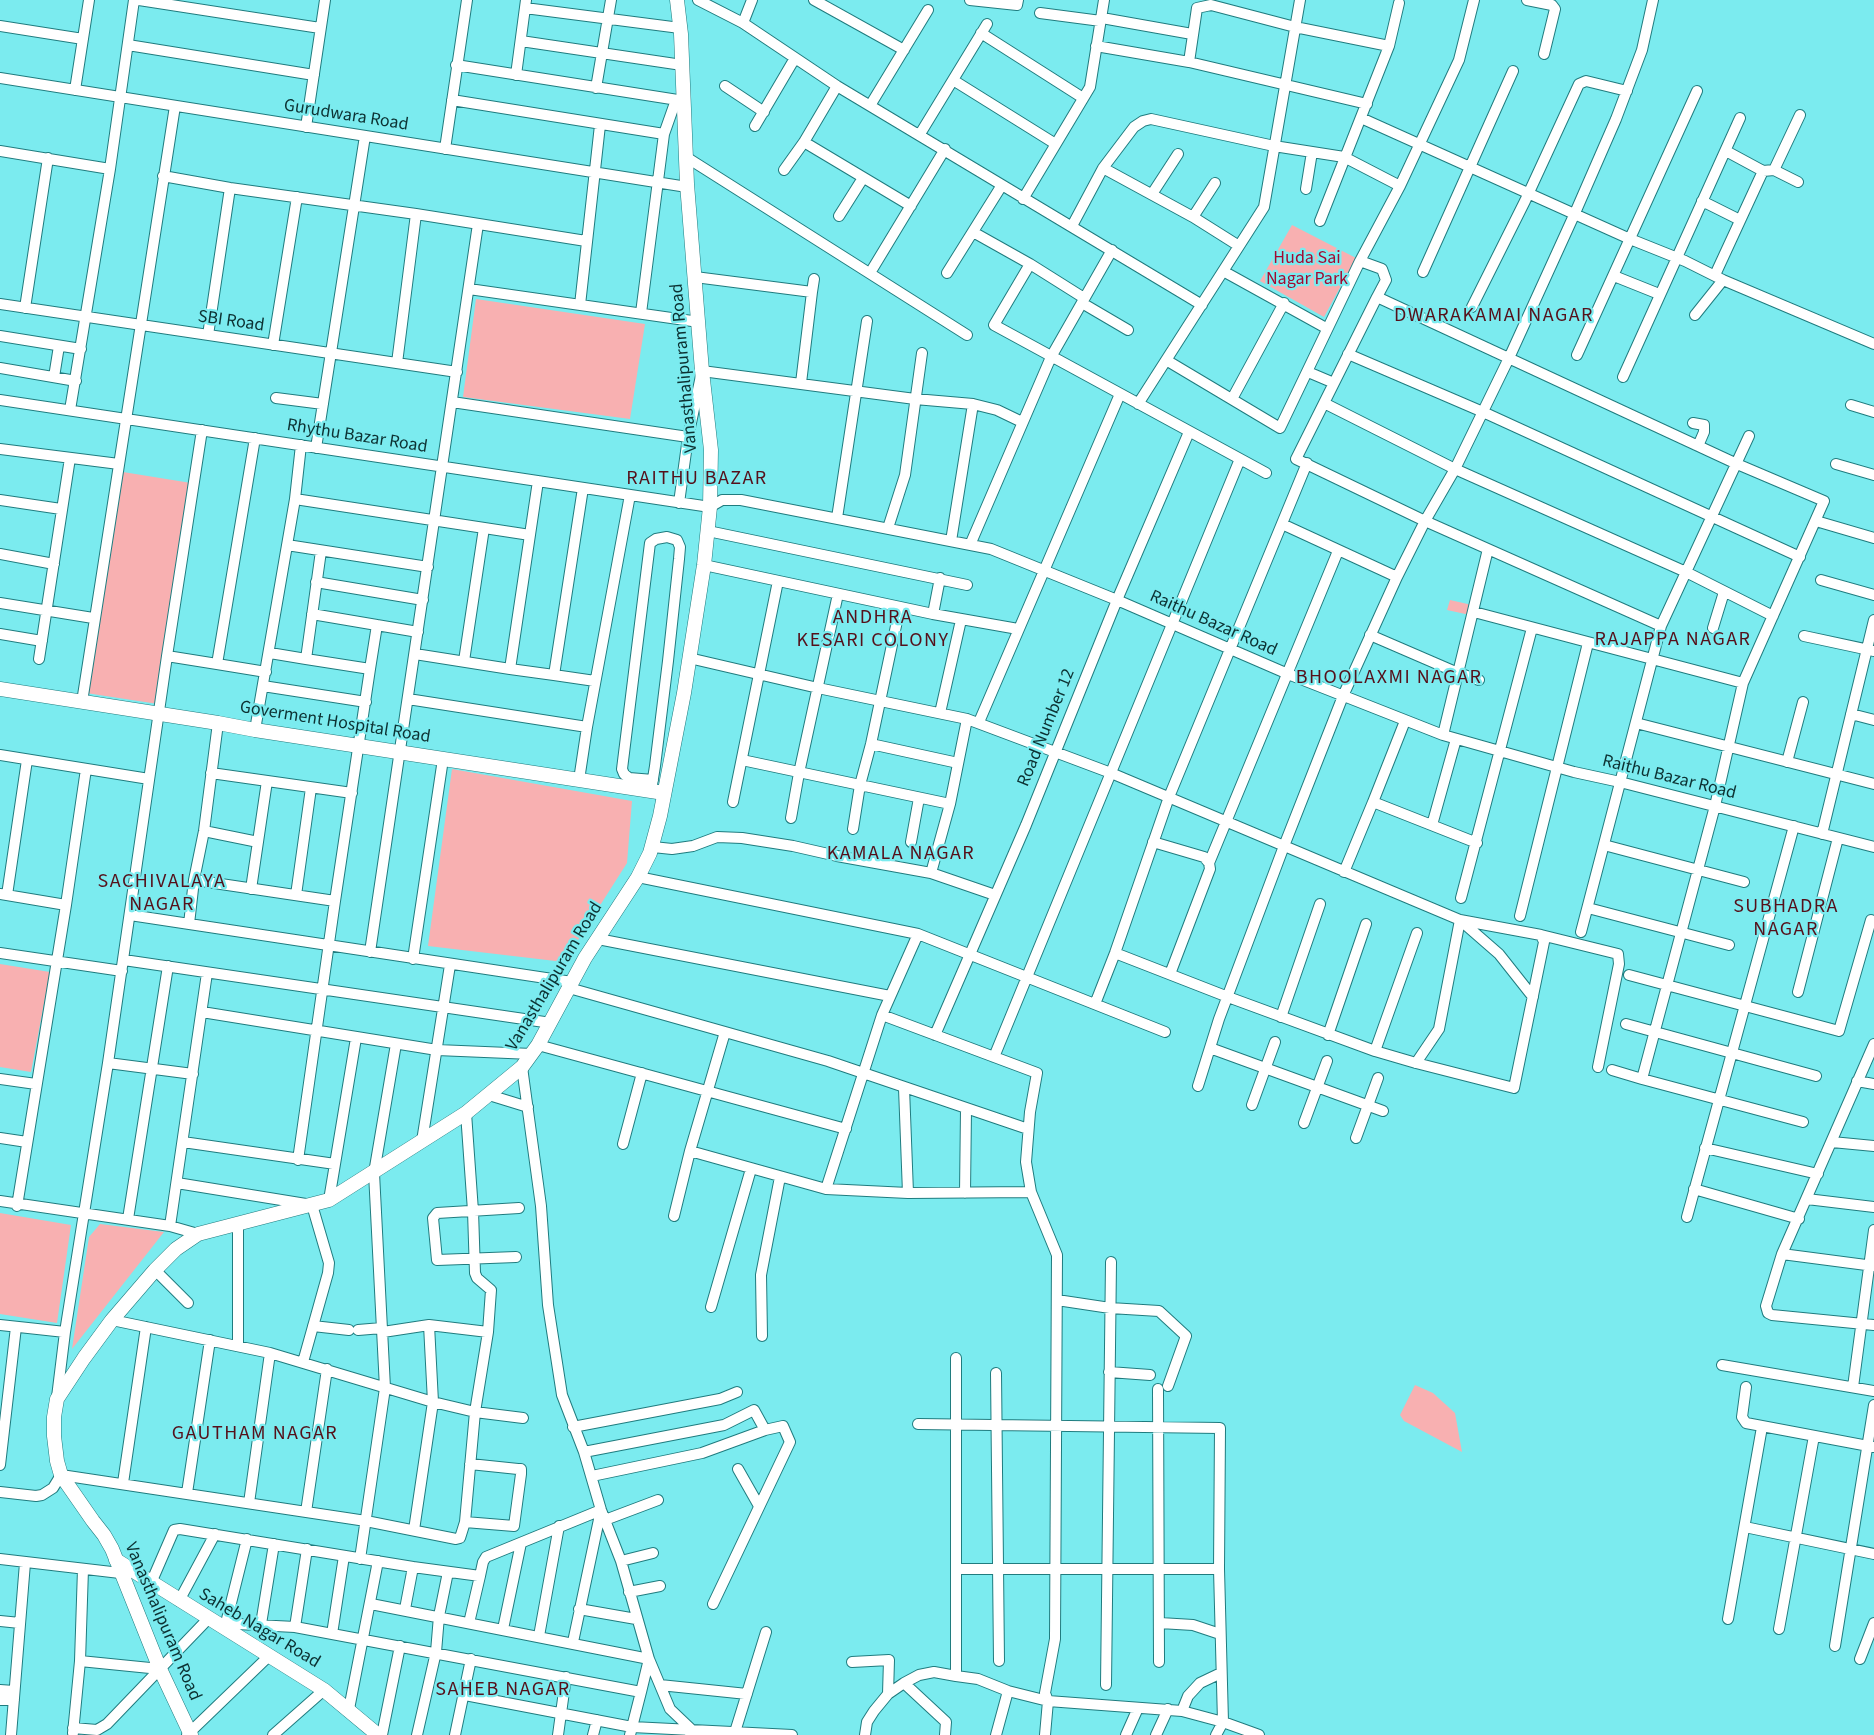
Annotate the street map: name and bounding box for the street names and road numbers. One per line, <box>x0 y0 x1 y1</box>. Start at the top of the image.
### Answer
street label: Gurudwara Road <box>282 95 410 137</box>
street label: Vanasthalipuram Road <box>667 282 703 454</box>
street label: SBI Road <box>196 307 266 337</box>
street label: Rhythu Bazar Road <box>285 415 429 459</box>
street label: Raithu Bazar Road <box>1146 586 1280 662</box>
street label: Road Number 12 <box>1014 666 1080 790</box>
street label: Goverment Hospital Road <box>238 697 432 749</box>
street label: Raithu Bazar Road <box>1600 751 1738 805</box>
street label: Vanasthalipuram Road <box>502 899 608 1055</box>
street label: Vanasthalipuram Road <box>119 1540 205 1704</box>
street label: Saheb Nagar Road <box>194 1584 324 1674</box>

